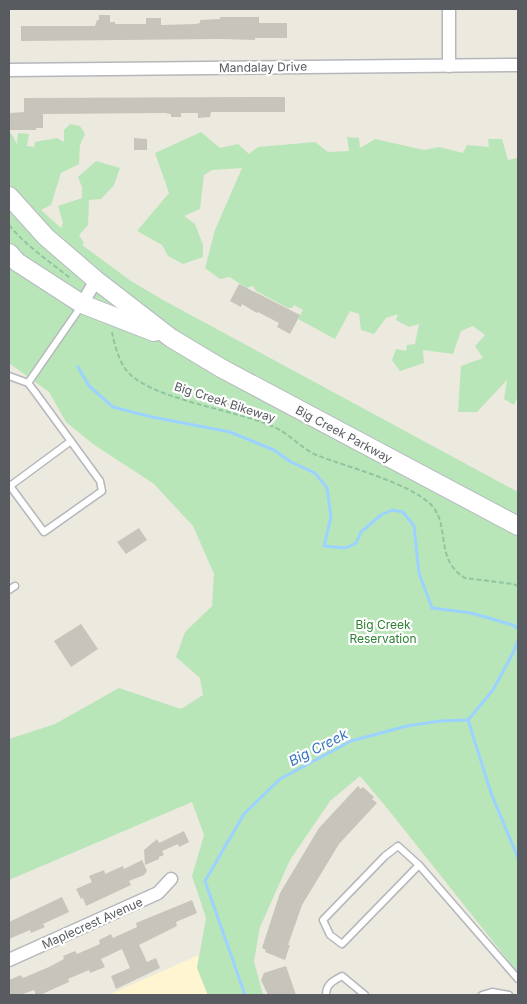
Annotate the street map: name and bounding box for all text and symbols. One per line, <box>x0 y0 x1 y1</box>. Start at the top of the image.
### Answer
street label: Mandalay Drive <box>219 59 307 75</box>
street label: Big Creek Bikeway <box>173 379 278 426</box>
street label: Big Creek Parkway <box>293 402 395 466</box>
park label: Big Creek Reservation <box>349 617 417 646</box>
water label: Big Creek <box>286 725 351 769</box>
street label: Maplecrest Avenue <box>39 894 145 952</box>

